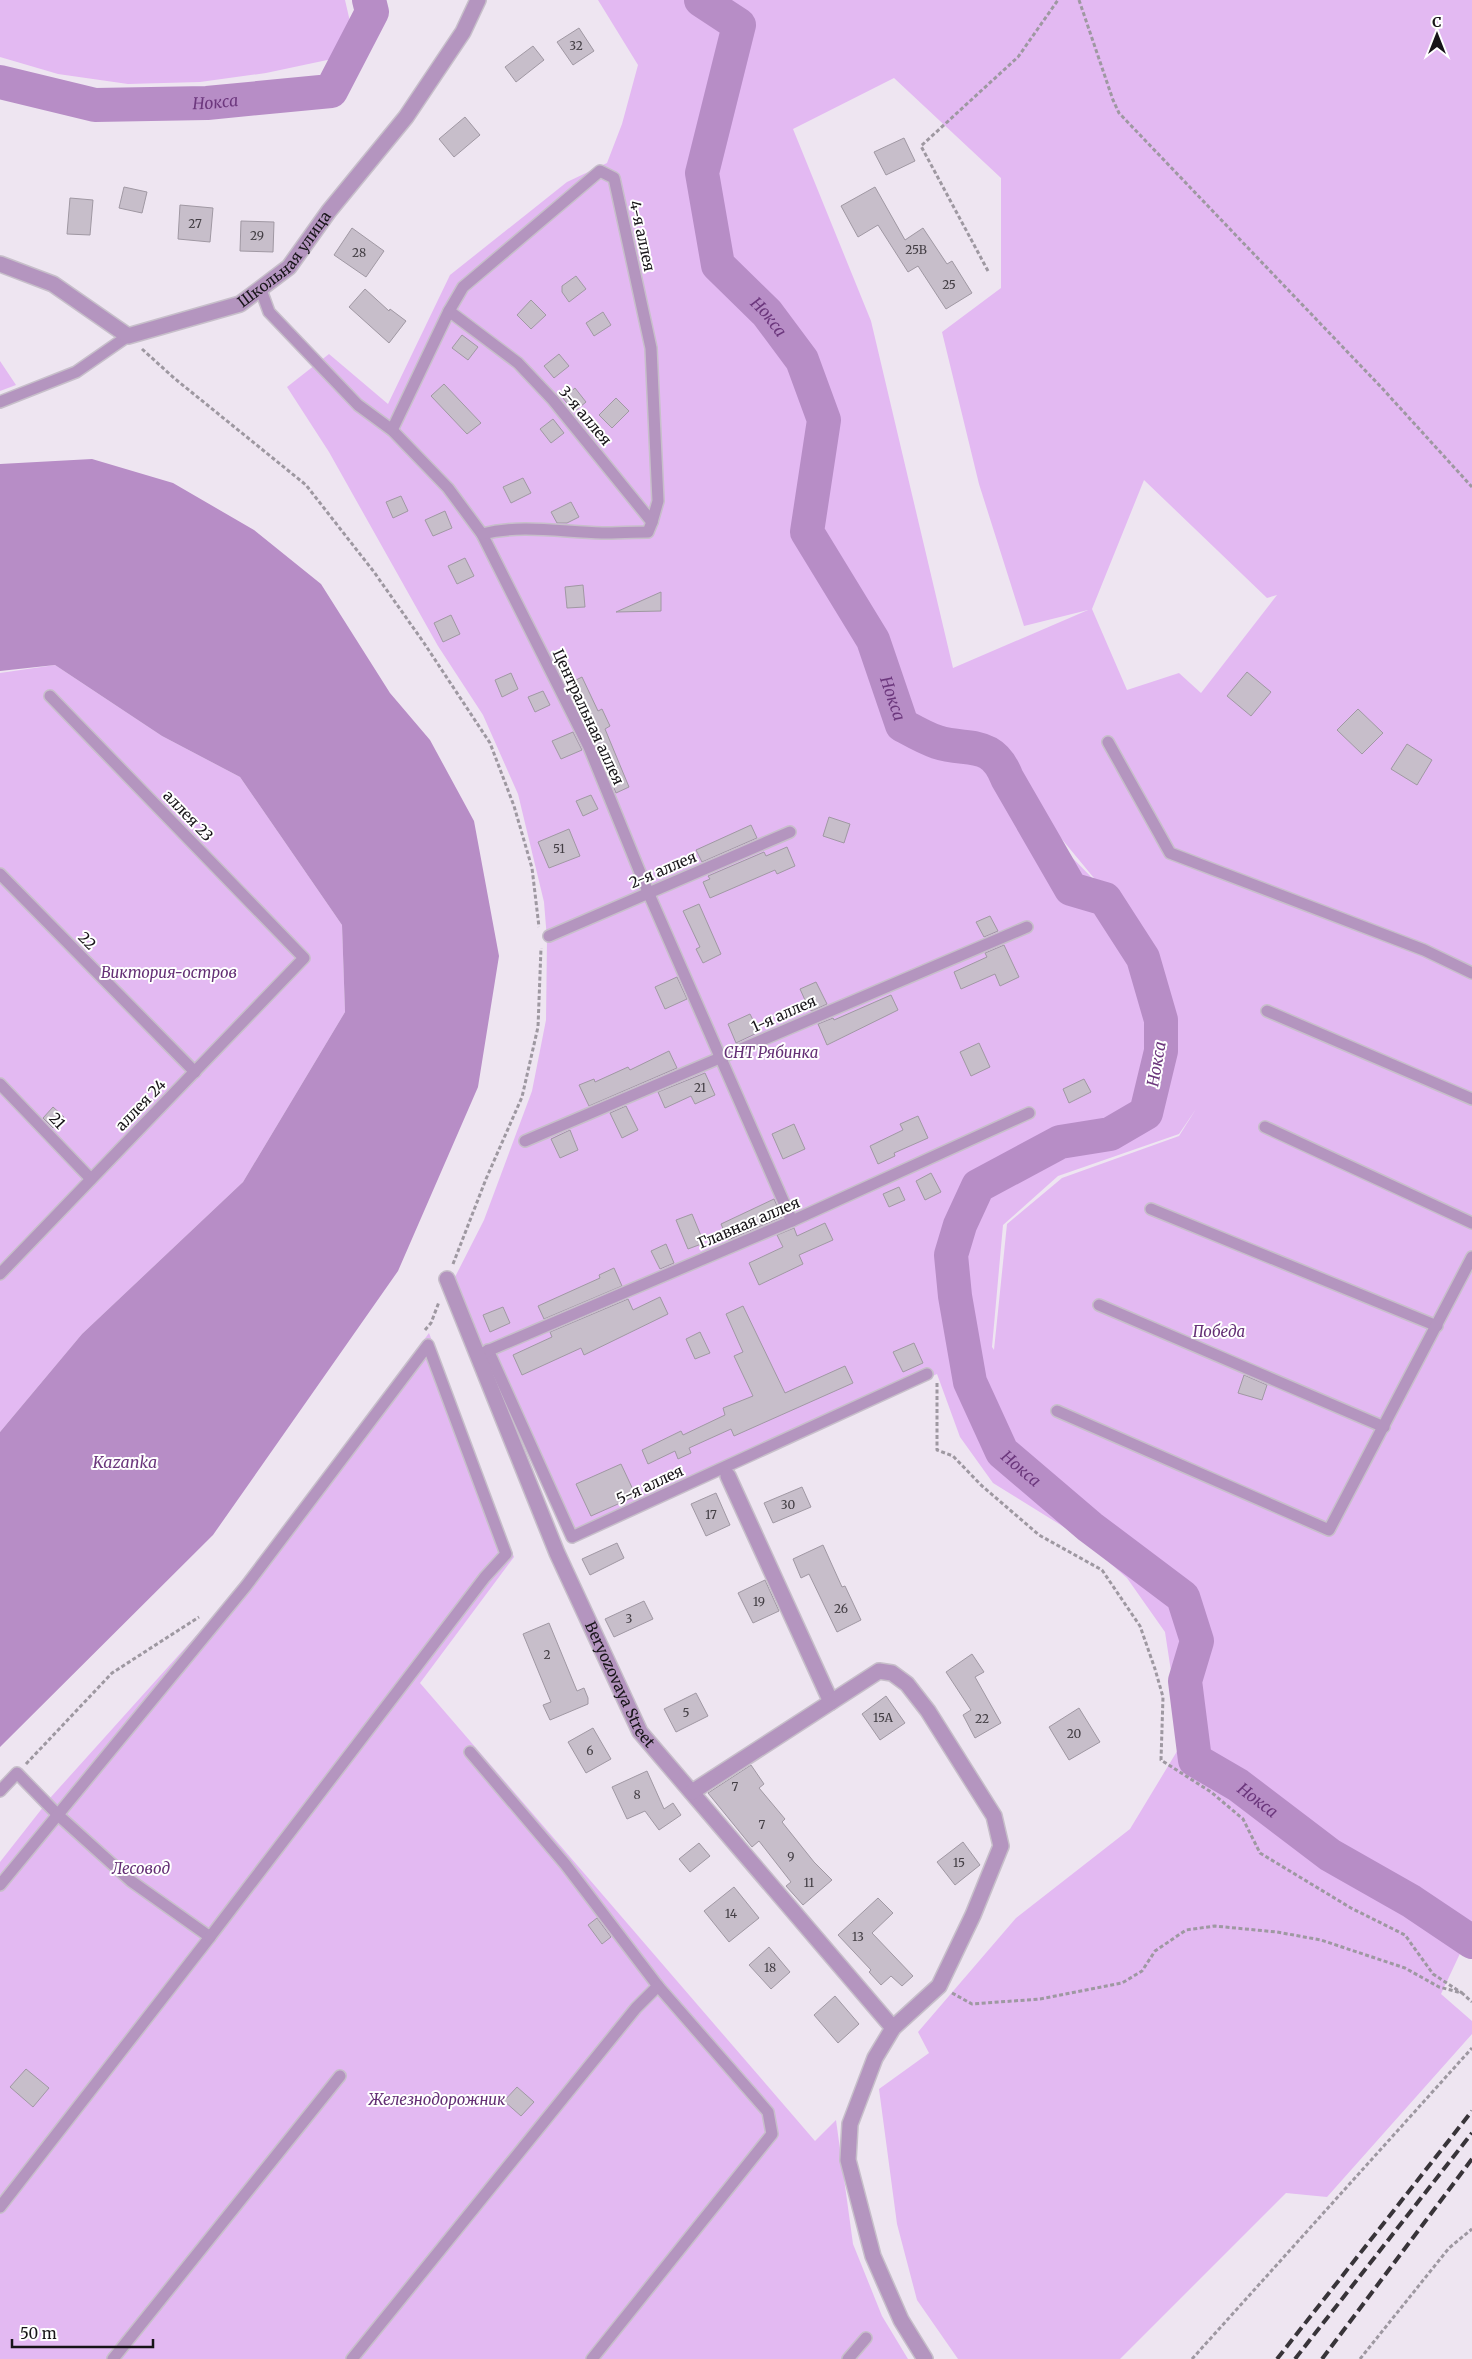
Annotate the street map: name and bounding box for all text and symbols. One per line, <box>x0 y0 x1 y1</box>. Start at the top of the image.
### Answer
north arrow <box>1412 10 1462 60</box>
text: С <box>1432 13 1442 31</box>
house number: 32 <box>569 38 583 53</box>
water label: Нокса <box>192 90 239 113</box>
street label: 4-я аллея <box>626 199 659 273</box>
street label: Школьная улица <box>234 207 335 312</box>
house number: 27 <box>188 216 202 231</box>
house number: 29 <box>250 228 264 243</box>
house number: 25В <box>905 242 927 257</box>
house number: 28 <box>352 245 366 260</box>
house number: 25 <box>942 277 956 292</box>
water label: Нокса <box>747 293 791 340</box>
street label: 3-я аллея <box>555 382 616 449</box>
street label: Центральная аллея <box>549 646 628 788</box>
water label: Нокса <box>876 673 910 723</box>
street label: аллея 23 <box>159 786 217 845</box>
house number: 51 <box>553 841 565 856</box>
street label: 2-я аллея <box>626 847 699 892</box>
street label: 22 <box>74 928 100 954</box>
park label: Виктория-остров <box>101 963 237 982</box>
street label: 1-я аллея <box>748 991 819 1036</box>
water label: Нокса <box>1142 1040 1170 1088</box>
park label: СНТ Рябинка <box>724 1043 818 1062</box>
street label: аллея 24 <box>111 1075 170 1134</box>
house number: 21 <box>694 1080 707 1095</box>
street label: 21 <box>45 1109 70 1133</box>
street label: Главная аллея <box>695 1192 803 1253</box>
park label: Победа <box>1193 1322 1245 1341</box>
water label: Нокса <box>997 1446 1045 1491</box>
water label: Kazanka <box>92 1452 157 1472</box>
street label: 5-я аллея <box>613 1461 686 1508</box>
house number: 30 <box>781 1497 795 1512</box>
house number: 17 <box>705 1507 717 1522</box>
house number: 19 <box>753 1594 765 1609</box>
house number: 26 <box>834 1601 848 1616</box>
house number: 3 <box>626 1611 633 1626</box>
street label: Beryozovaya Street <box>581 1618 659 1751</box>
house number: 2 <box>543 1647 551 1662</box>
house number: 5 <box>682 1705 690 1720</box>
house number: 15А <box>873 1710 894 1725</box>
house number: 22 <box>975 1711 989 1726</box>
house number: 20 <box>1067 1726 1082 1741</box>
house number: 6 <box>586 1743 594 1758</box>
water label: Нокса <box>1233 1778 1282 1822</box>
house number: 7 <box>732 1779 739 1794</box>
house number: 8 <box>633 1787 641 1802</box>
house number: 7 <box>759 1817 766 1832</box>
house number: 9 <box>787 1849 795 1864</box>
house number: 15 <box>953 1855 965 1870</box>
park label: Лесовод <box>111 1859 170 1878</box>
house number: 11 <box>804 1875 815 1890</box>
house number: 14 <box>725 1906 738 1921</box>
house number: 13 <box>852 1929 864 1944</box>
house number: 18 <box>764 1960 776 1975</box>
park label: Железнодорожник <box>368 2090 506 2109</box>
scale bar <box>12 2316 154 2348</box>
text: 50 m <box>20 2324 57 2343</box>

